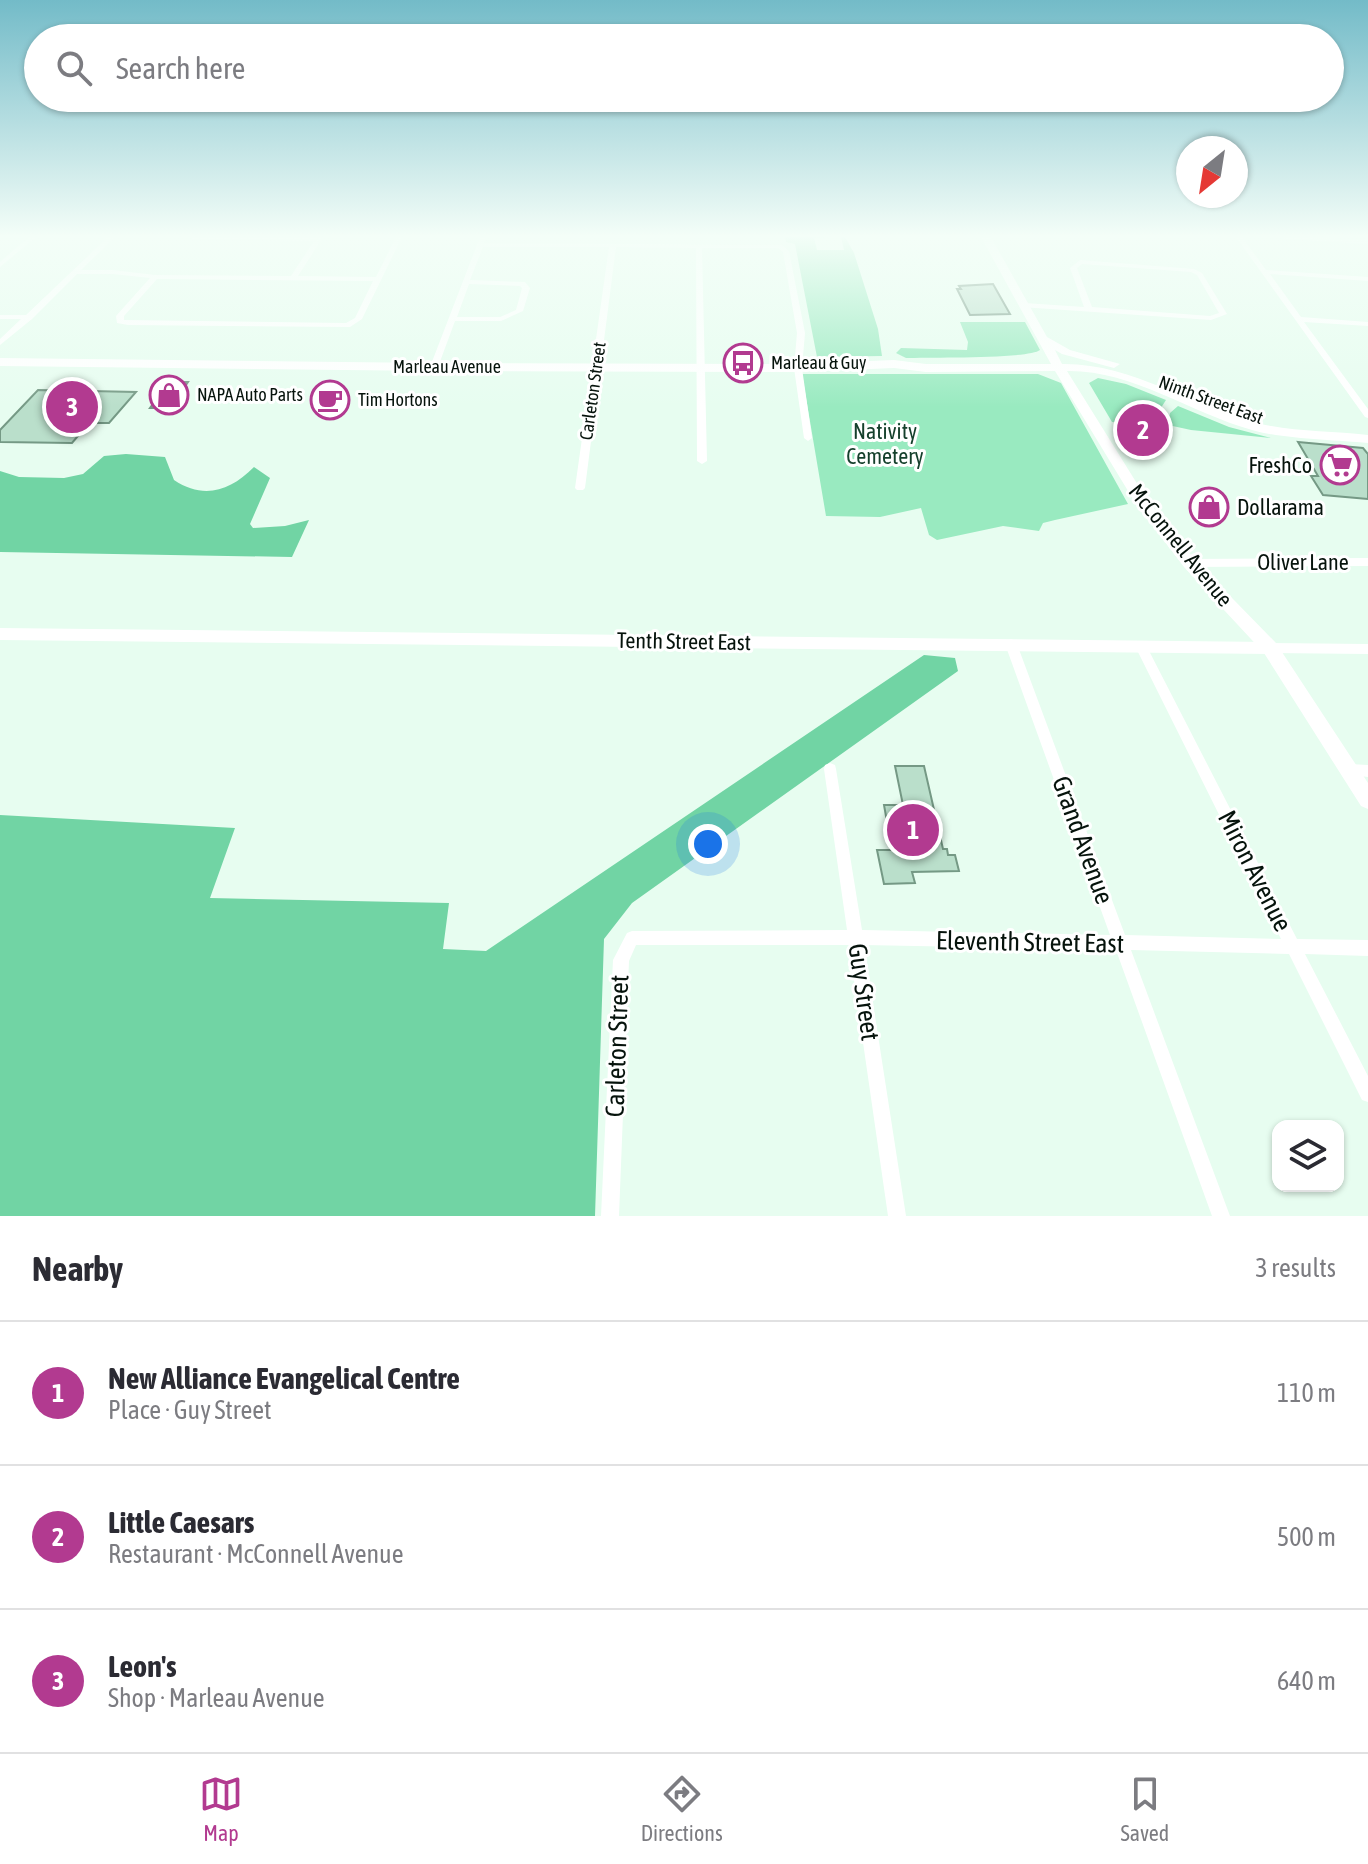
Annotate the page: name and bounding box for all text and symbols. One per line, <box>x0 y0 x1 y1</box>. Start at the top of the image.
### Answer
search box <box>24 24 1344 112</box>
icon: search <box>52 46 96 90</box>
text: Search here <box>116 51 245 85</box>
north arrow <box>1176 136 1248 208</box>
street label: Carleton Street <box>575 341 610 441</box>
bus stop icon: Marleau & Guy <box>722 342 764 384</box>
place label: Marleau & Guy <box>771 352 867 373</box>
street label: Marleau Avenue <box>393 356 501 377</box>
street label: Ninth Street East <box>1156 371 1266 428</box>
shop icon: NAPA Auto Parts <box>148 374 190 416</box>
pin: 3 <box>46 377 98 437</box>
cafe icon: Tim Hortons <box>309 379 351 421</box>
place label: NAPA Auto Parts <box>197 384 303 405</box>
place label: Tim Hortons <box>358 389 438 410</box>
pin: 2 <box>1117 400 1169 460</box>
park label: Nativity Cemetery <box>846 418 924 469</box>
supermarket icon: FreshCo <box>1319 444 1361 486</box>
place label: FreshCo <box>1248 452 1312 478</box>
street label: McConnell Avenue <box>1124 479 1238 611</box>
shop icon: Dollarama <box>1188 486 1230 528</box>
place label: Dollarama <box>1237 494 1324 520</box>
street label: Oliver Lane <box>1257 549 1349 575</box>
street label: Tenth Street East <box>617 627 751 655</box>
street label: Grand Avenue <box>1046 772 1120 908</box>
pin: 1 <box>887 800 939 860</box>
street label: Miron Avenue <box>1212 806 1298 936</box>
your location <box>688 824 728 864</box>
street label: Eleventh Street East <box>936 925 1124 959</box>
street label: Guy Street <box>842 942 886 1042</box>
street label: Carleton Street <box>600 974 634 1118</box>
map controls <box>1272 1120 1344 1192</box>
button: layers <box>1272 1120 1344 1192</box>
text: Nearby <box>32 1249 123 1288</box>
text: 3 results <box>1255 1253 1336 1283</box>
text: New Alliance Evangelical Centre <box>108 1361 460 1395</box>
text: 1 <box>52 1378 64 1408</box>
text: 110 m <box>1277 1378 1336 1408</box>
text: Place · Guy Street <box>108 1395 272 1425</box>
text: Little Caesars <box>108 1505 254 1539</box>
text: 2 <box>52 1522 64 1552</box>
text: 500 m <box>1277 1522 1336 1552</box>
text: Restaurant · McConnell Avenue <box>108 1539 403 1569</box>
text: Leon's <box>108 1649 177 1683</box>
text: 3 <box>52 1666 64 1696</box>
text: 640 m <box>1277 1666 1336 1696</box>
text: Shop · Marleau Avenue <box>108 1683 325 1713</box>
tab: Map <box>199 1772 243 1846</box>
tab: Directions <box>641 1772 723 1846</box>
tab: Saved <box>1120 1772 1169 1846</box>

